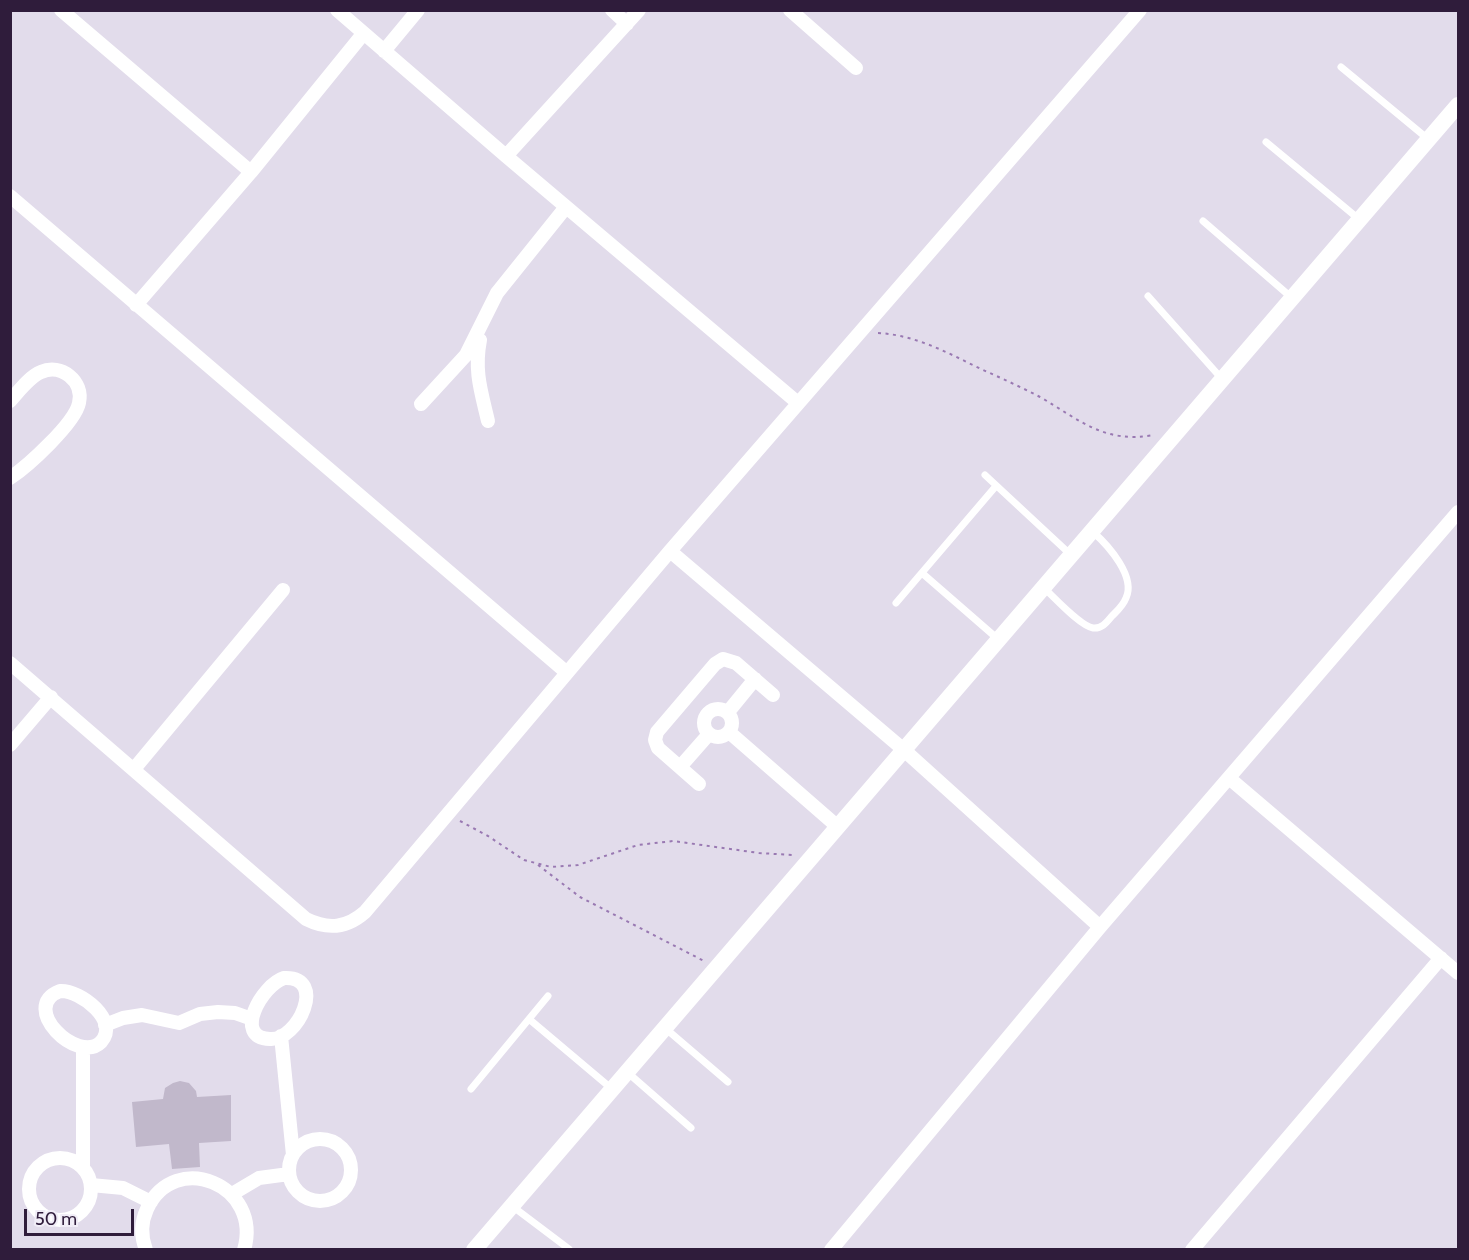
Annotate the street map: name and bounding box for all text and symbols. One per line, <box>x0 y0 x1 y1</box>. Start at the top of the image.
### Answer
scale bar <box>27 1197 136 1235</box>
text: 50 m <box>35 1208 77 1230</box>

